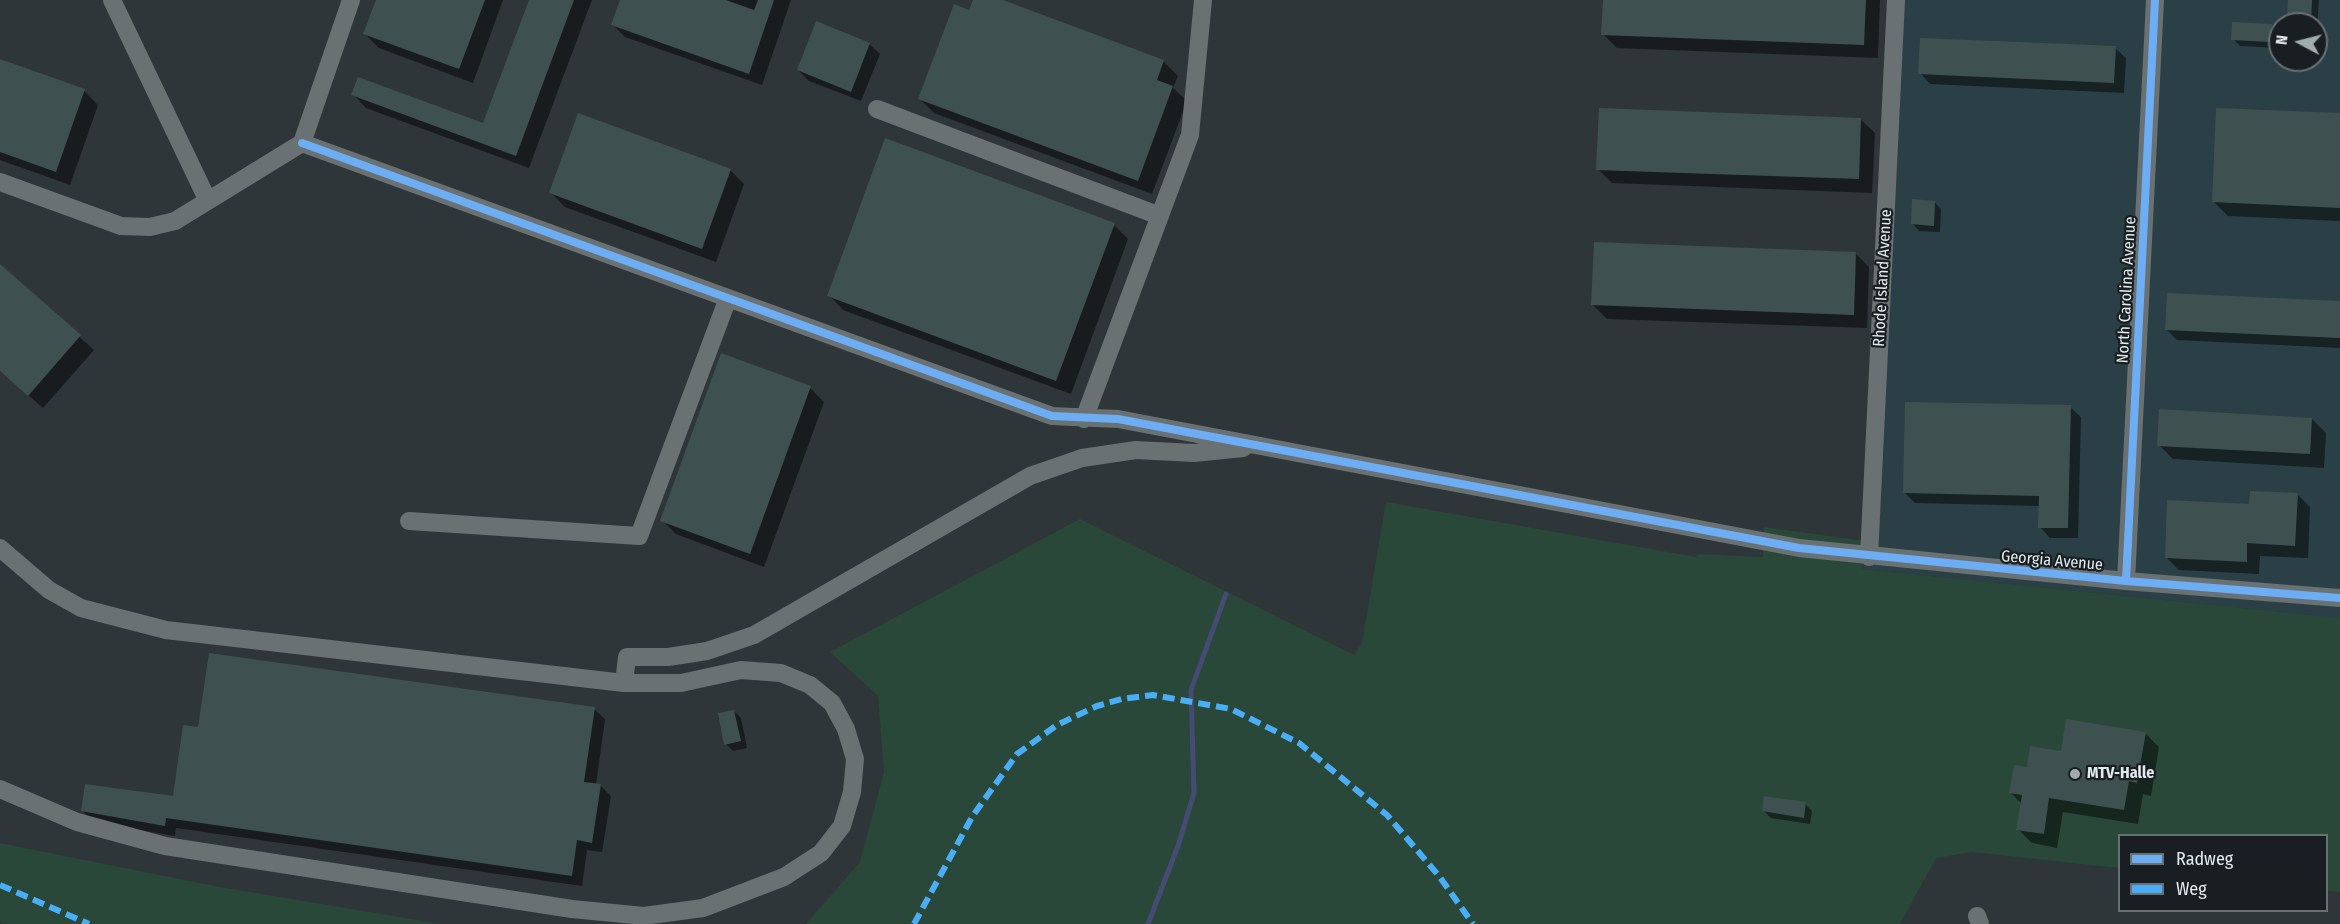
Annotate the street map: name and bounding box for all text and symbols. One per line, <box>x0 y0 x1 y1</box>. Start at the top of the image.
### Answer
north arrow <box>2268 12 2328 72</box>
text: N <box>2272 34 2292 46</box>
street label: Rhode Island Avenue <box>1870 209 1896 347</box>
street label: North Carolina Avenue <box>2114 216 2140 364</box>
street label: Georgia Avenue <box>2000 547 2104 575</box>
place label: MTV-Halle <box>2087 764 2154 784</box>
marker: MTV-Halle <box>2068 767 2082 781</box>
legend <box>2118 834 2328 912</box>
text: Radweg <box>2176 848 2233 870</box>
text: Weg <box>2176 878 2207 900</box>

